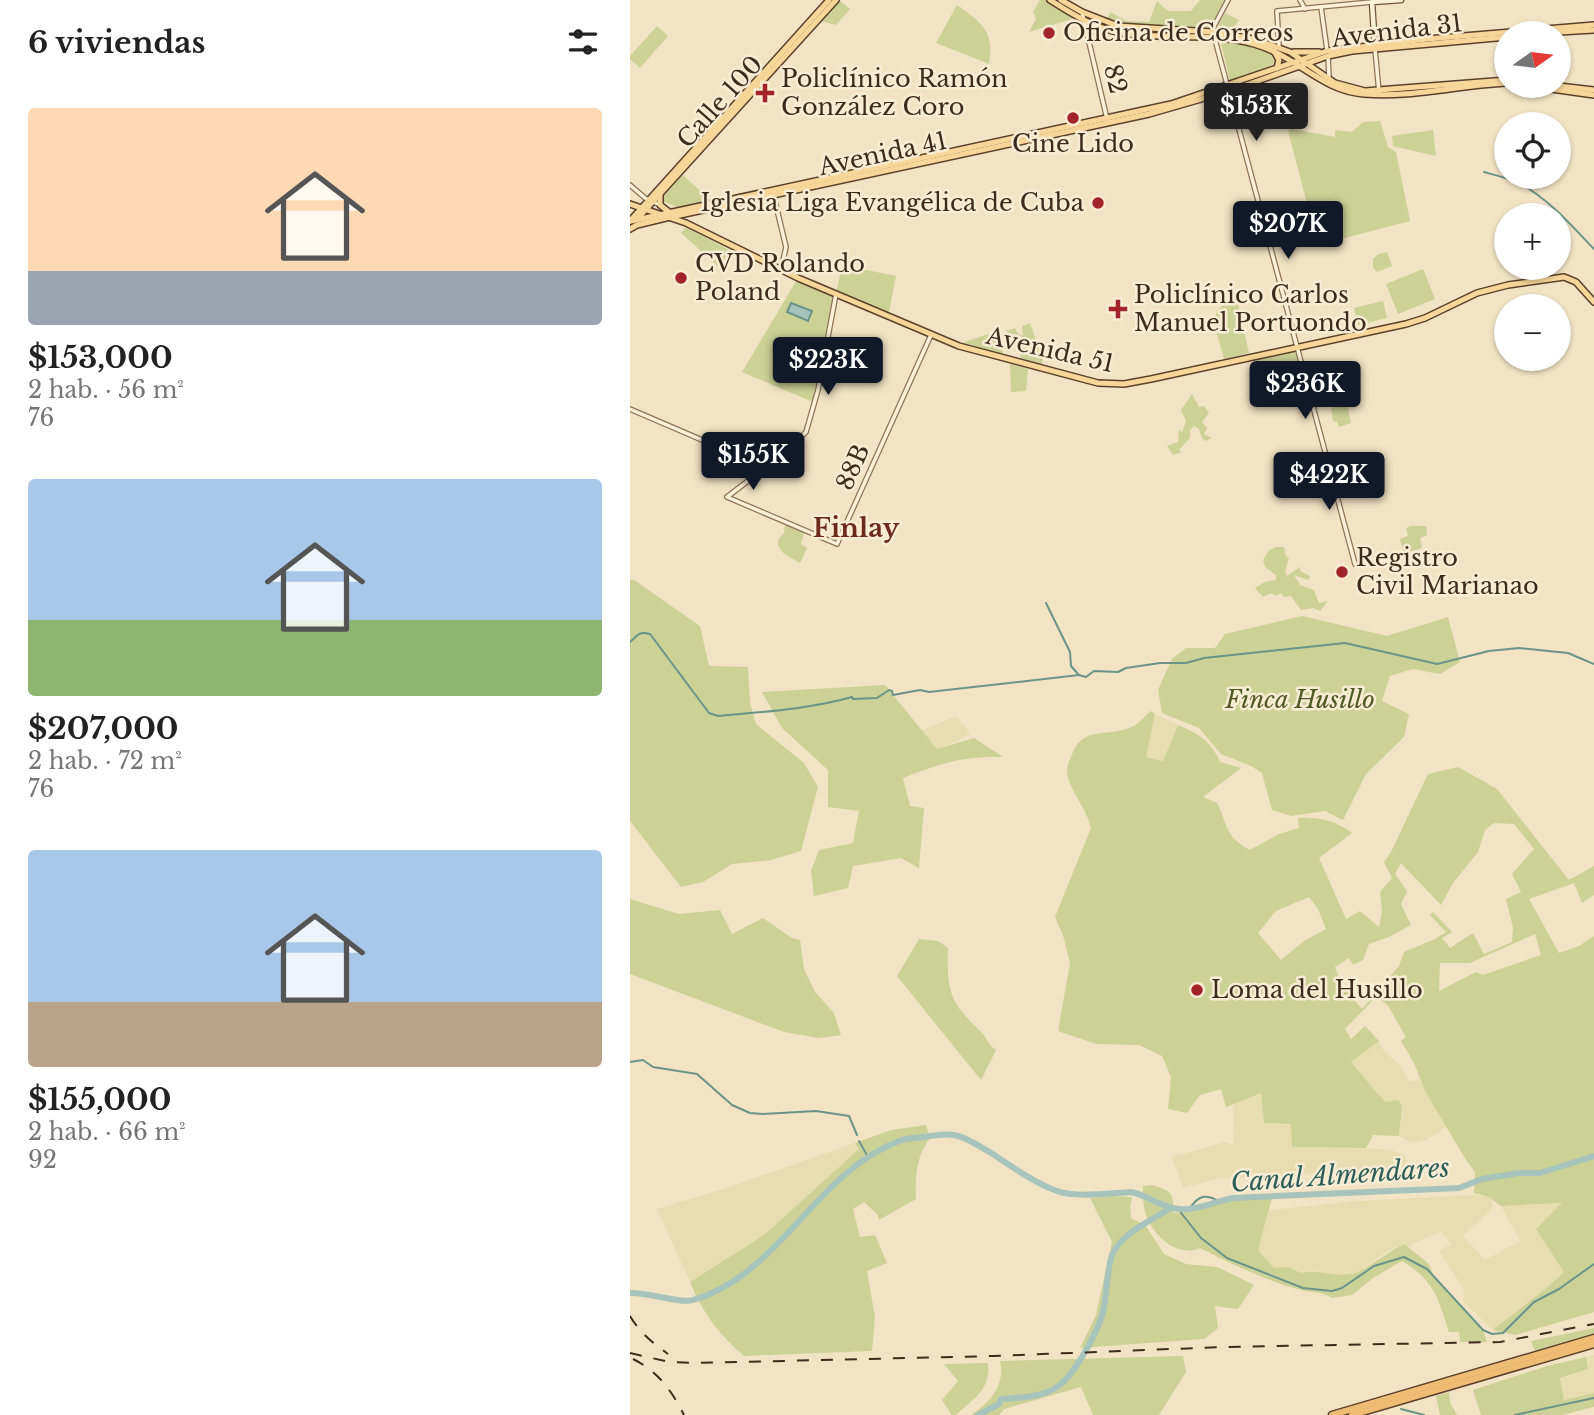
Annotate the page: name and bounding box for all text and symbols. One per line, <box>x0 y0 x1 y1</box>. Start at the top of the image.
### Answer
street label: Avenida 31 <box>1329 8 1464 53</box>
place label: Oficina de Correos <box>1063 18 1294 47</box>
north arrow <box>1494 21 1572 98</box>
map controls <box>1494 21 1571 371</box>
icon: filters <box>564 23 602 61</box>
text: 6 viviendas <box>28 24 205 61</box>
marker: Oficina de Correos <box>1041 25 1057 41</box>
street label: Calle 100 <box>671 50 768 154</box>
street label: 82 <box>1098 61 1133 97</box>
place label: Policlínico Ramón González Coro <box>781 64 1008 121</box>
marker: Policlínico Ramón González Coro <box>755 83 775 103</box>
pin: $153K <box>1207 83 1305 143</box>
text: $153K <box>1220 92 1292 120</box>
marker: Cine Lido <box>1065 110 1081 126</box>
button: locate <box>1494 112 1571 189</box>
street label: Avenida 41 <box>815 126 950 181</box>
place label: Cine Lido <box>1012 129 1134 158</box>
icon: home <box>252 153 378 279</box>
place label: Iglesia Liga Evangélica de Cuba <box>701 188 1085 217</box>
marker: Iglesia Liga Evangélica de Cuba <box>1090 195 1106 211</box>
pin: $207K <box>1239 202 1337 261</box>
button: + <box>1494 203 1571 280</box>
text: $207K <box>1249 210 1327 238</box>
place label: CVD Rolando Poland <box>695 249 865 306</box>
marker: CVD Rolando Poland <box>673 270 689 286</box>
place label: Policlínico Carlos Manuel Portuondo <box>1134 280 1367 337</box>
button: − <box>1494 294 1571 371</box>
marker: Policlínico Carlos Manuel Portuondo <box>1108 299 1128 319</box>
street label: Avenida 51 <box>982 321 1117 378</box>
pin: $223K <box>779 338 877 397</box>
text: $153,000 <box>28 339 173 376</box>
text: $223K <box>789 346 867 374</box>
pin: $236K <box>1256 362 1354 421</box>
text: $236K <box>1266 370 1344 398</box>
text: 2 hab. · 56 m² <box>28 376 184 404</box>
text: 76 <box>28 404 54 432</box>
pin: $155K <box>704 433 802 492</box>
street label: 88B <box>830 439 875 494</box>
text: $155K <box>717 441 789 469</box>
pin: $422K <box>1280 452 1378 512</box>
text: $422K <box>1290 461 1368 489</box>
district label: Finlay <box>813 512 899 544</box>
icon: home <box>252 524 378 650</box>
place label: Registro Civil Marianao <box>1356 543 1539 600</box>
marker: Registro Civil Marianao <box>1334 564 1350 580</box>
park label: Finca Husillo <box>1224 685 1375 714</box>
text: $207,000 <box>28 710 178 747</box>
text: 2 hab. · 72 m² <box>28 747 182 775</box>
text: 76 <box>28 775 54 803</box>
icon: home <box>252 895 378 1021</box>
place label: Loma del Husillo <box>1211 975 1423 1004</box>
marker: Loma del Husillo <box>1189 982 1205 998</box>
text: $155,000 <box>28 1081 171 1118</box>
text: 2 hab. · 66 m² <box>28 1118 186 1146</box>
text: 92 <box>28 1146 57 1174</box>
water label: Canal Almendares <box>1229 1151 1451 1199</box>

